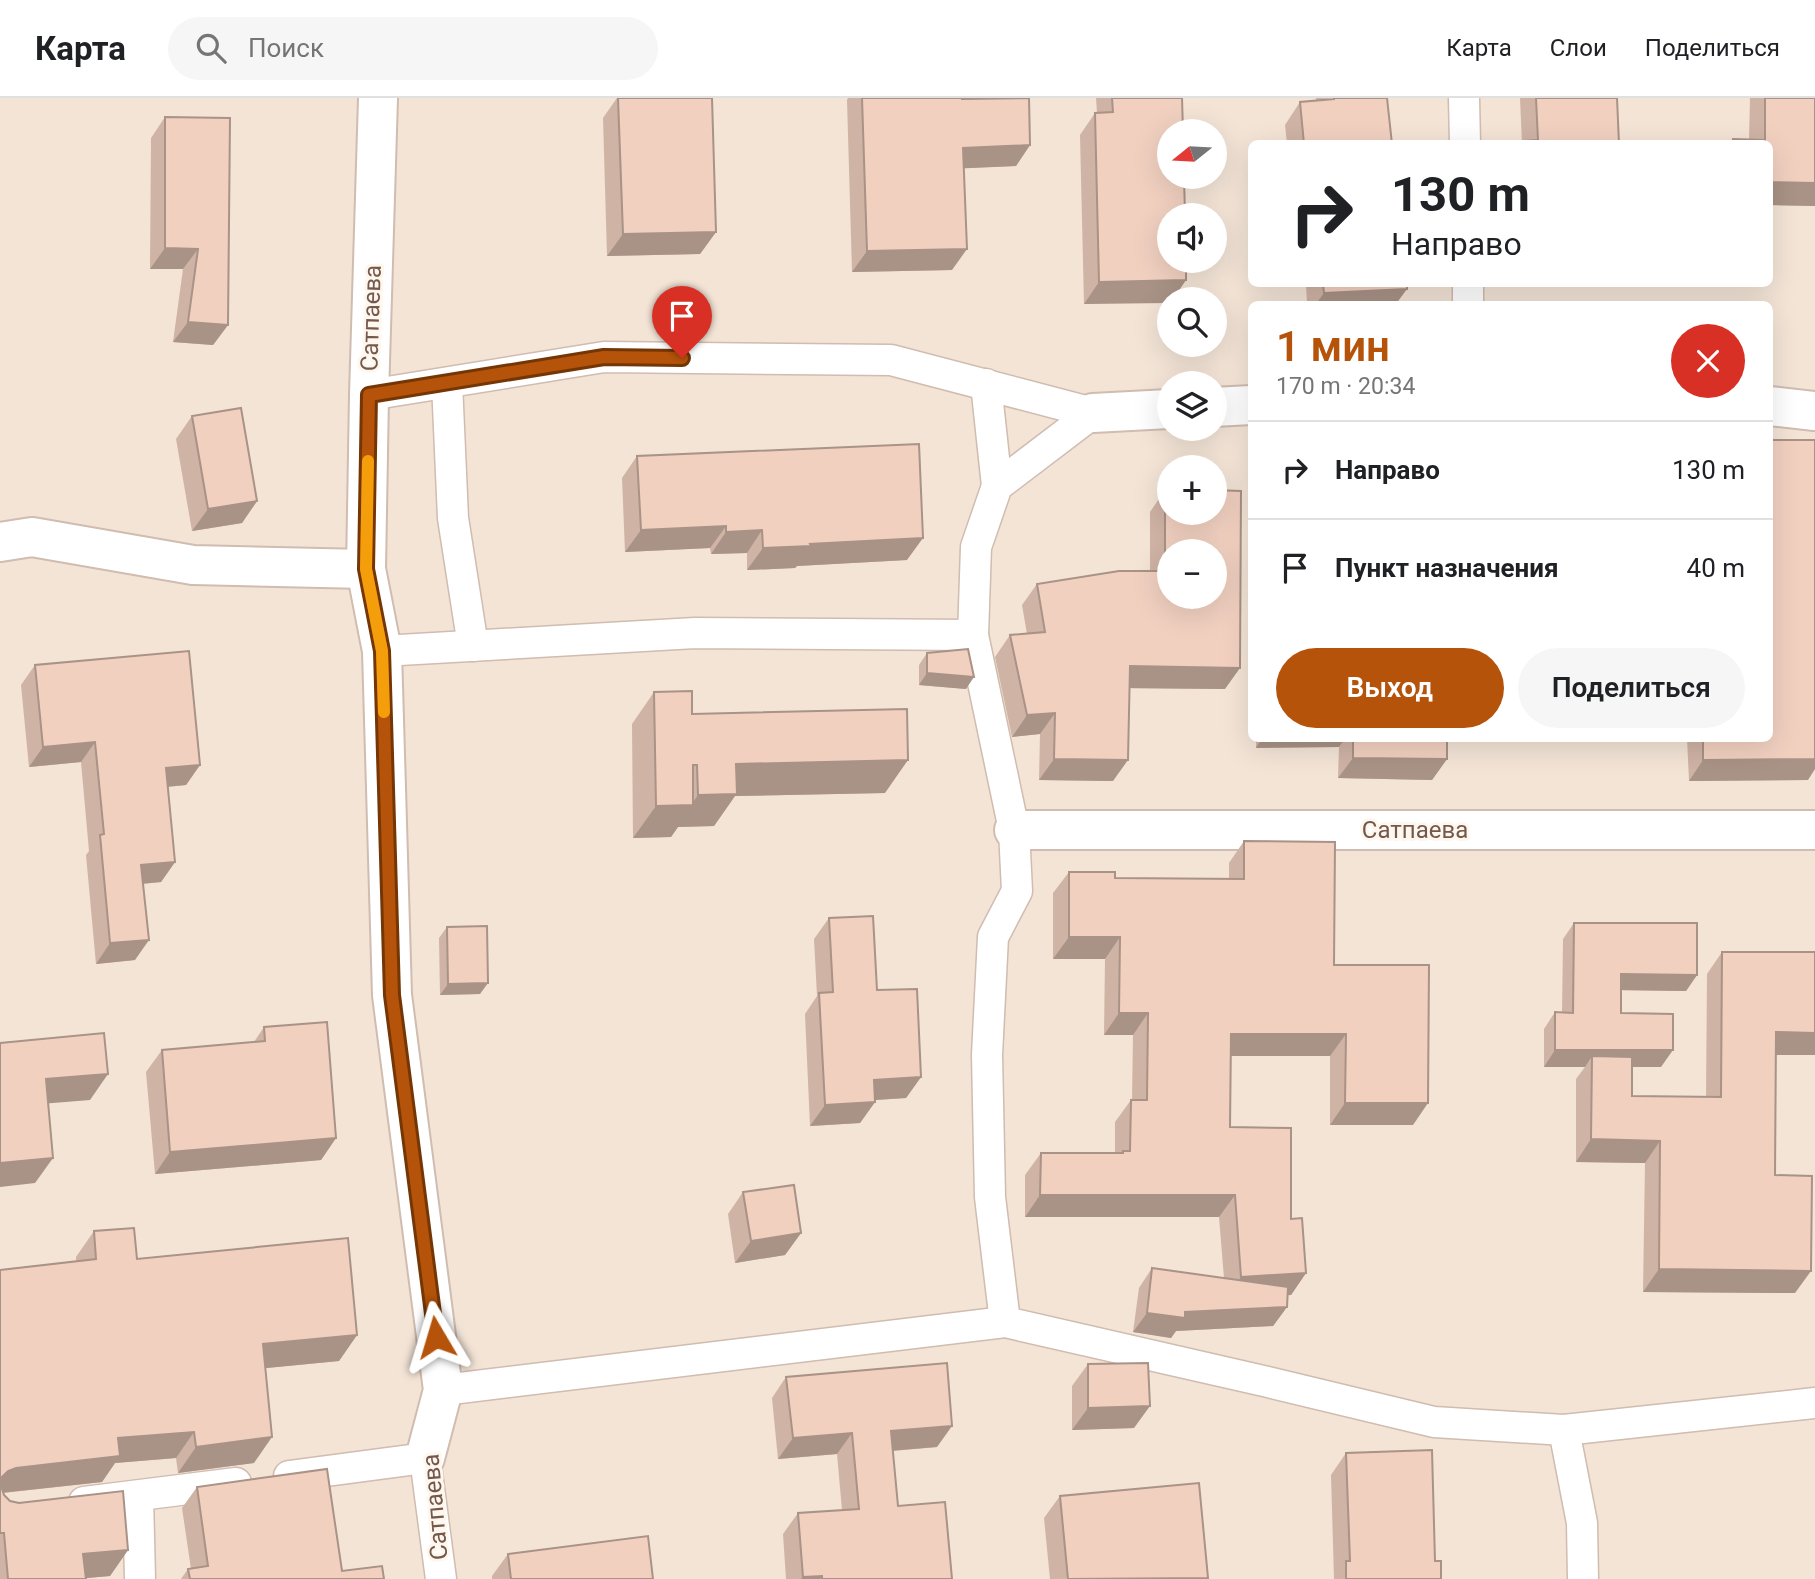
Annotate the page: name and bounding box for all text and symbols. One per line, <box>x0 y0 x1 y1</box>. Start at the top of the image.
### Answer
search box <box>168 17 658 80</box>
text: Карта <box>35 29 126 68</box>
icon: search <box>192 29 230 67</box>
text: Поиск <box>248 33 324 63</box>
text: Карта <box>1446 34 1512 62</box>
text: Слои <box>1550 34 1607 62</box>
text: Поделиться <box>1645 34 1780 62</box>
north arrow <box>1157 119 1227 189</box>
map controls <box>1157 119 1227 609</box>
text: 130 m <box>1391 166 1530 223</box>
icon: right <box>1276 168 1367 259</box>
button: sound <box>1157 203 1227 273</box>
text: Направо <box>1391 225 1522 263</box>
street label: Сатпаева <box>355 264 387 372</box>
pin <box>652 286 712 358</box>
button: search <box>1157 287 1227 357</box>
icon: arrive <box>663 297 701 335</box>
text: 1 мин <box>1276 322 1390 371</box>
button: close <box>1671 324 1745 398</box>
button: layers <box>1157 371 1227 441</box>
text: 170 m · 20:34 <box>1276 373 1415 400</box>
icon: right <box>1276 451 1314 489</box>
button: + <box>1157 455 1227 525</box>
text: Направо <box>1335 455 1440 485</box>
text: 130 m <box>1672 455 1745 485</box>
button: − <box>1157 539 1227 609</box>
icon: arrive <box>1276 549 1314 587</box>
text: Пункт назначения <box>1335 553 1559 583</box>
text: 40 m <box>1687 553 1745 583</box>
button: Выход <box>1276 648 1504 728</box>
button: Поделиться <box>1518 648 1745 728</box>
street label: Сатпаева <box>1362 816 1468 844</box>
position arrow <box>399 1300 473 1374</box>
street label: Сатпаева <box>416 1453 454 1561</box>

